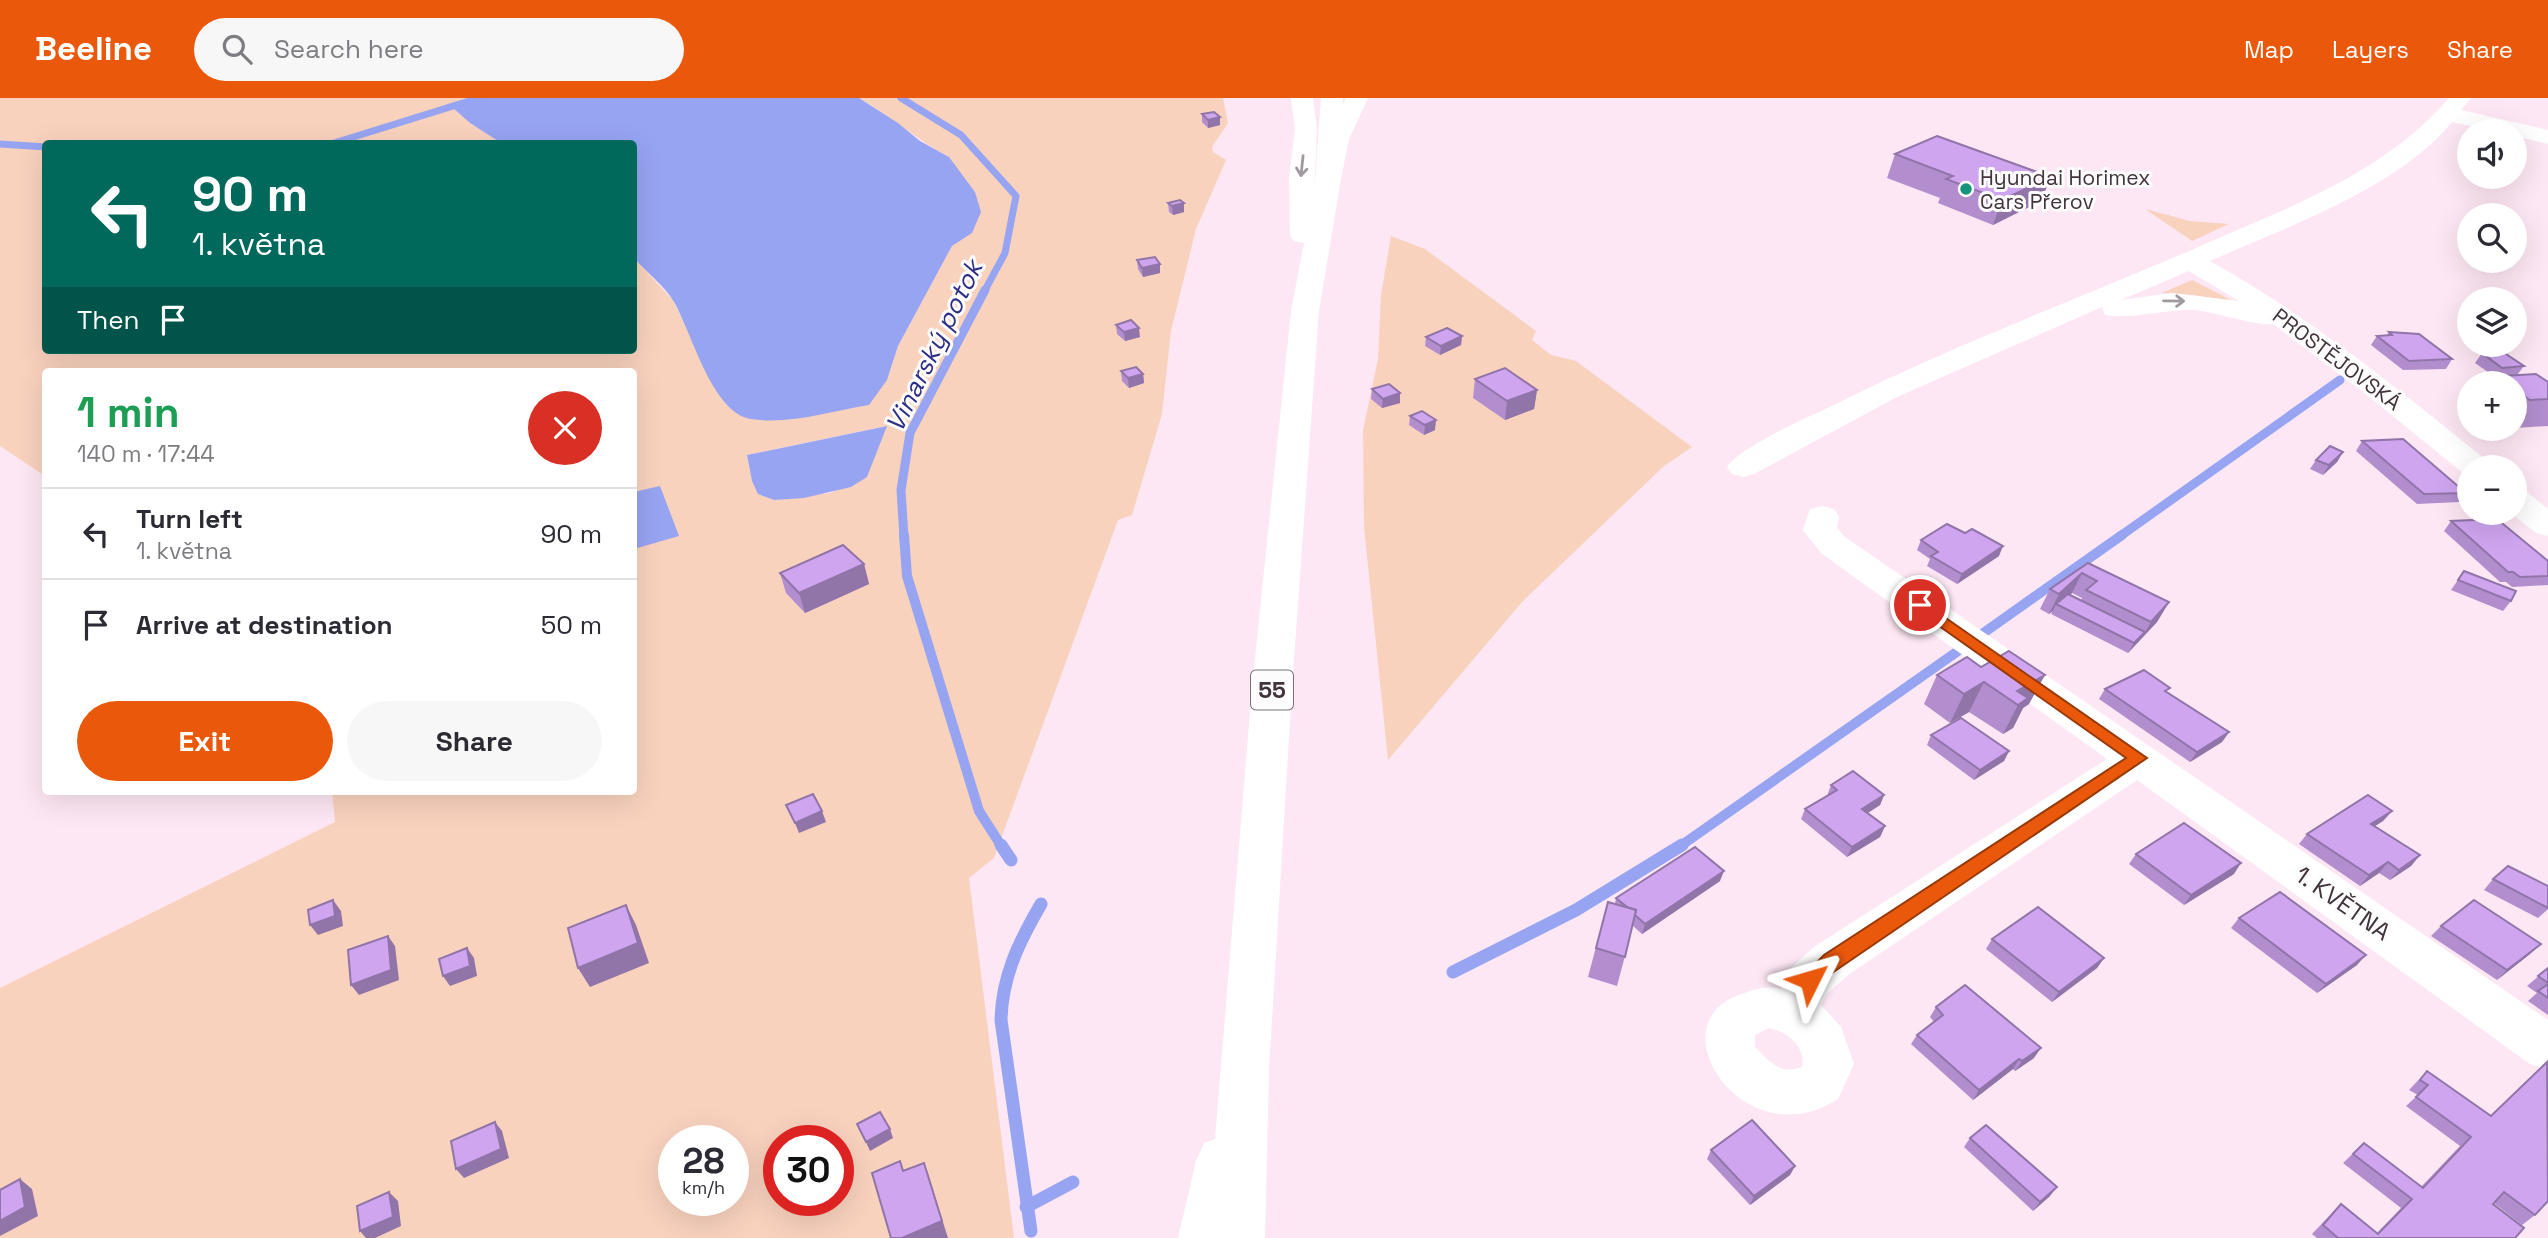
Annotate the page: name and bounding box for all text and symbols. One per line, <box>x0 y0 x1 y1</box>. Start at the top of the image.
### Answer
search box <box>194 18 684 81</box>
text: Beeline <box>35 28 152 70</box>
icon: search <box>218 30 256 68</box>
text: Search here <box>274 32 424 66</box>
text: Map <box>2244 34 2294 65</box>
text: Layers <box>2332 34 2409 65</box>
text: Share <box>2447 34 2513 65</box>
map controls <box>2457 119 2527 525</box>
button: sound <box>2457 119 2527 189</box>
one-way arrow <box>1296 154 1309 176</box>
text: 90 m <box>192 163 308 225</box>
place label: Hyundai Horimex Cars Přerov <box>1980 164 2151 215</box>
icon: left <box>77 168 168 259</box>
marker: Hyundai Horimex Cars Přerov <box>1958 181 1974 197</box>
button: search <box>2457 203 2527 273</box>
text: 1. května <box>192 224 326 264</box>
water label: Vinarský potok <box>878 252 992 438</box>
button: layers <box>2457 287 2527 357</box>
one-way arrow <box>2162 294 2185 307</box>
icon: arrive <box>154 301 192 339</box>
street label: PROSTĚJOVSKÁ <box>2267 302 2407 416</box>
text: Then <box>77 303 140 337</box>
button: + <box>2457 371 2527 441</box>
text: 1 min <box>77 386 180 439</box>
button: close <box>528 391 602 465</box>
text: 140 m · 17:44 <box>77 439 215 469</box>
button: − <box>2457 455 2527 525</box>
text: Turn left <box>136 502 243 536</box>
icon: left <box>77 515 115 553</box>
text: 90 m <box>540 517 602 551</box>
text: 1. května <box>136 536 232 566</box>
pin <box>1890 575 1950 635</box>
icon: arrive <box>1901 586 1939 624</box>
icon: arrive <box>77 606 115 644</box>
text: Arrive at destination <box>136 608 393 642</box>
text: 50 m <box>541 608 602 642</box>
road number: 55 <box>1251 670 1293 710</box>
button: Exit <box>77 701 333 781</box>
button: Share <box>347 701 602 781</box>
street label: 1. KVĚTNA <box>2289 859 2397 947</box>
position arrow <box>1773 943 1847 1017</box>
speed limit sign: 30 <box>763 1125 854 1216</box>
text: 28 <box>683 1139 724 1183</box>
text: km/h <box>682 1176 725 1199</box>

